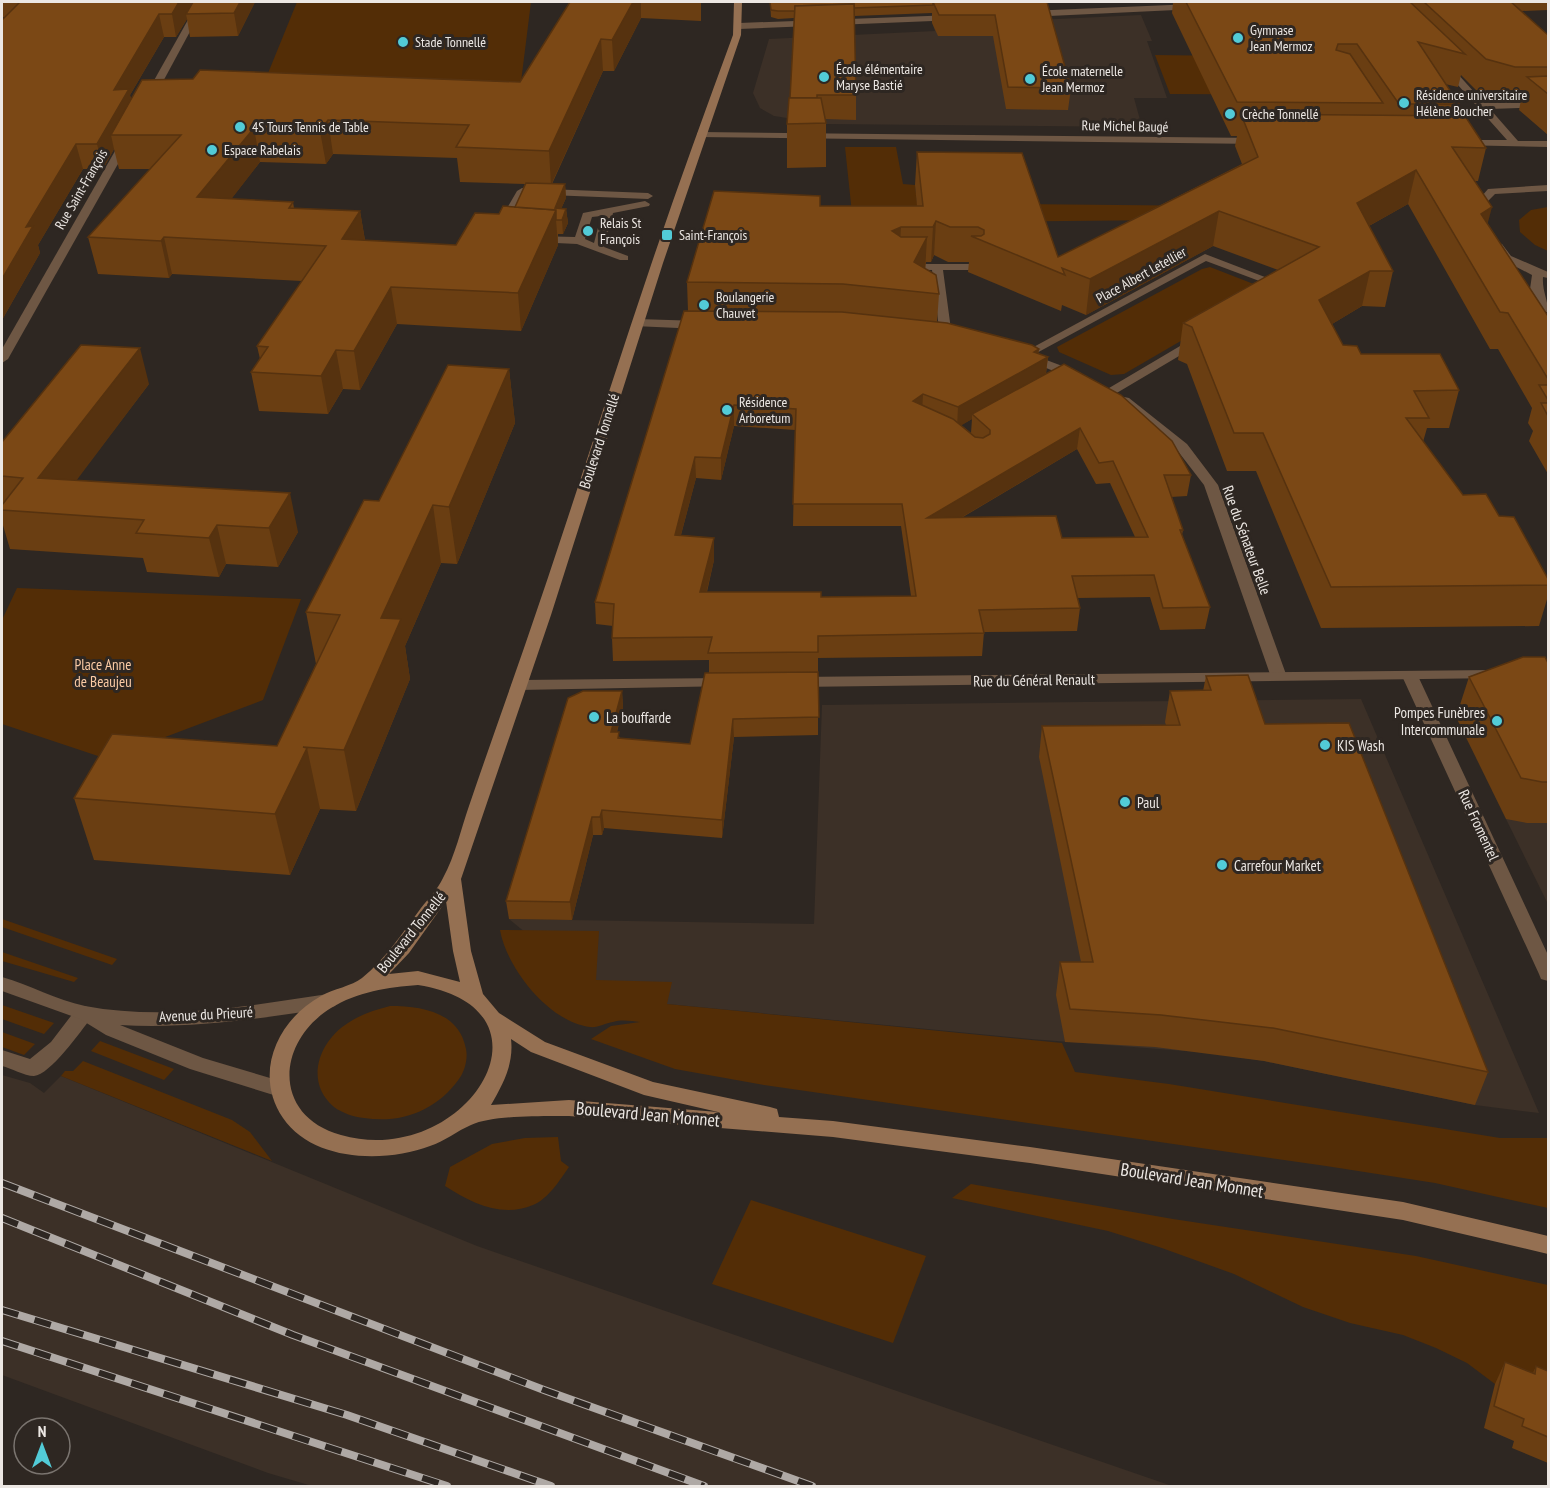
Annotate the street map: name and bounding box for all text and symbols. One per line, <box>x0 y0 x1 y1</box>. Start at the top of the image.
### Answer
place label: Gymnase Jean Mermoz <box>1249 21 1312 55</box>
marker: Gymnase Jean Mermoz <box>1231 31 1245 45</box>
place label: Stade Tonnellé <box>415 33 486 51</box>
marker: Stade Tonnellé <box>396 35 410 49</box>
place label: École élémentaire Maryse Bastié <box>836 60 923 94</box>
place label: École maternelle Jean Mermoz <box>1041 62 1123 96</box>
marker: École élémentaire Maryse Bastié <box>817 70 831 84</box>
marker: École maternelle Jean Mermoz <box>1023 72 1037 86</box>
place label: Résidence universitaire Hélène Boucher <box>1416 86 1528 120</box>
marker: Résidence universitaire Hélène Boucher <box>1397 96 1411 110</box>
place label: Crèche Tonnellé <box>1242 105 1319 123</box>
marker: Crèche Tonnellé <box>1223 107 1237 121</box>
street label: Rue Michel Baugé <box>1081 116 1169 136</box>
place label: 4S Tours Tennis de Table <box>252 118 369 136</box>
marker: 4S Tours Tennis de Table <box>233 120 247 134</box>
place label: Espace Rabelais <box>224 141 301 159</box>
marker: Espace Rabelais <box>205 143 219 157</box>
street label: Rue Saint-François <box>51 145 111 232</box>
place label: Relais St François <box>600 214 642 248</box>
marker: Relais St François <box>581 224 595 238</box>
place label: Saint-François <box>679 226 748 244</box>
marker: Saint-François <box>660 228 674 242</box>
street label: Place Albert Letellier <box>1093 243 1190 307</box>
place label: Boulangerie Chauvet <box>716 288 774 322</box>
marker: Boulangerie Chauvet <box>697 298 711 312</box>
street label: Boulevard Tonnellé <box>575 391 623 491</box>
place label: Résidence Arboretum <box>739 393 790 427</box>
marker: Résidence Arboretum <box>720 403 734 417</box>
street label: Rue du Sénateur Belle <box>1218 483 1276 597</box>
park label: Place Anne de Beaujeu <box>74 655 132 691</box>
street label: Rue du Général Renault <box>973 669 1095 691</box>
place label: Pompes Funèbres Intercommunale <box>1394 703 1485 739</box>
place label: La bouffarde <box>606 708 671 727</box>
marker: La bouffarde <box>587 710 601 724</box>
marker: Pompes Funèbres Intercommunale <box>1490 714 1504 728</box>
place label: KIS Wash <box>1337 736 1385 755</box>
marker: KIS Wash <box>1318 738 1332 752</box>
street label: Rue Fromentel <box>1454 786 1504 864</box>
place label: Paul <box>1137 793 1160 812</box>
marker: Paul <box>1118 795 1132 809</box>
place label: Carrefour Market <box>1234 856 1321 875</box>
marker: Carrefour Market <box>1215 858 1229 872</box>
street label: Boulevard Tonnellé <box>372 888 450 976</box>
street label: Avenue du Prieuré <box>159 1002 253 1026</box>
street label: Boulevard Jean Monnet <box>575 1096 721 1132</box>
street label: Boulevard Jean Monnet <box>1119 1157 1265 1203</box>
north arrow <box>12 1416 72 1476</box>
text: N <box>38 1421 46 1441</box>

